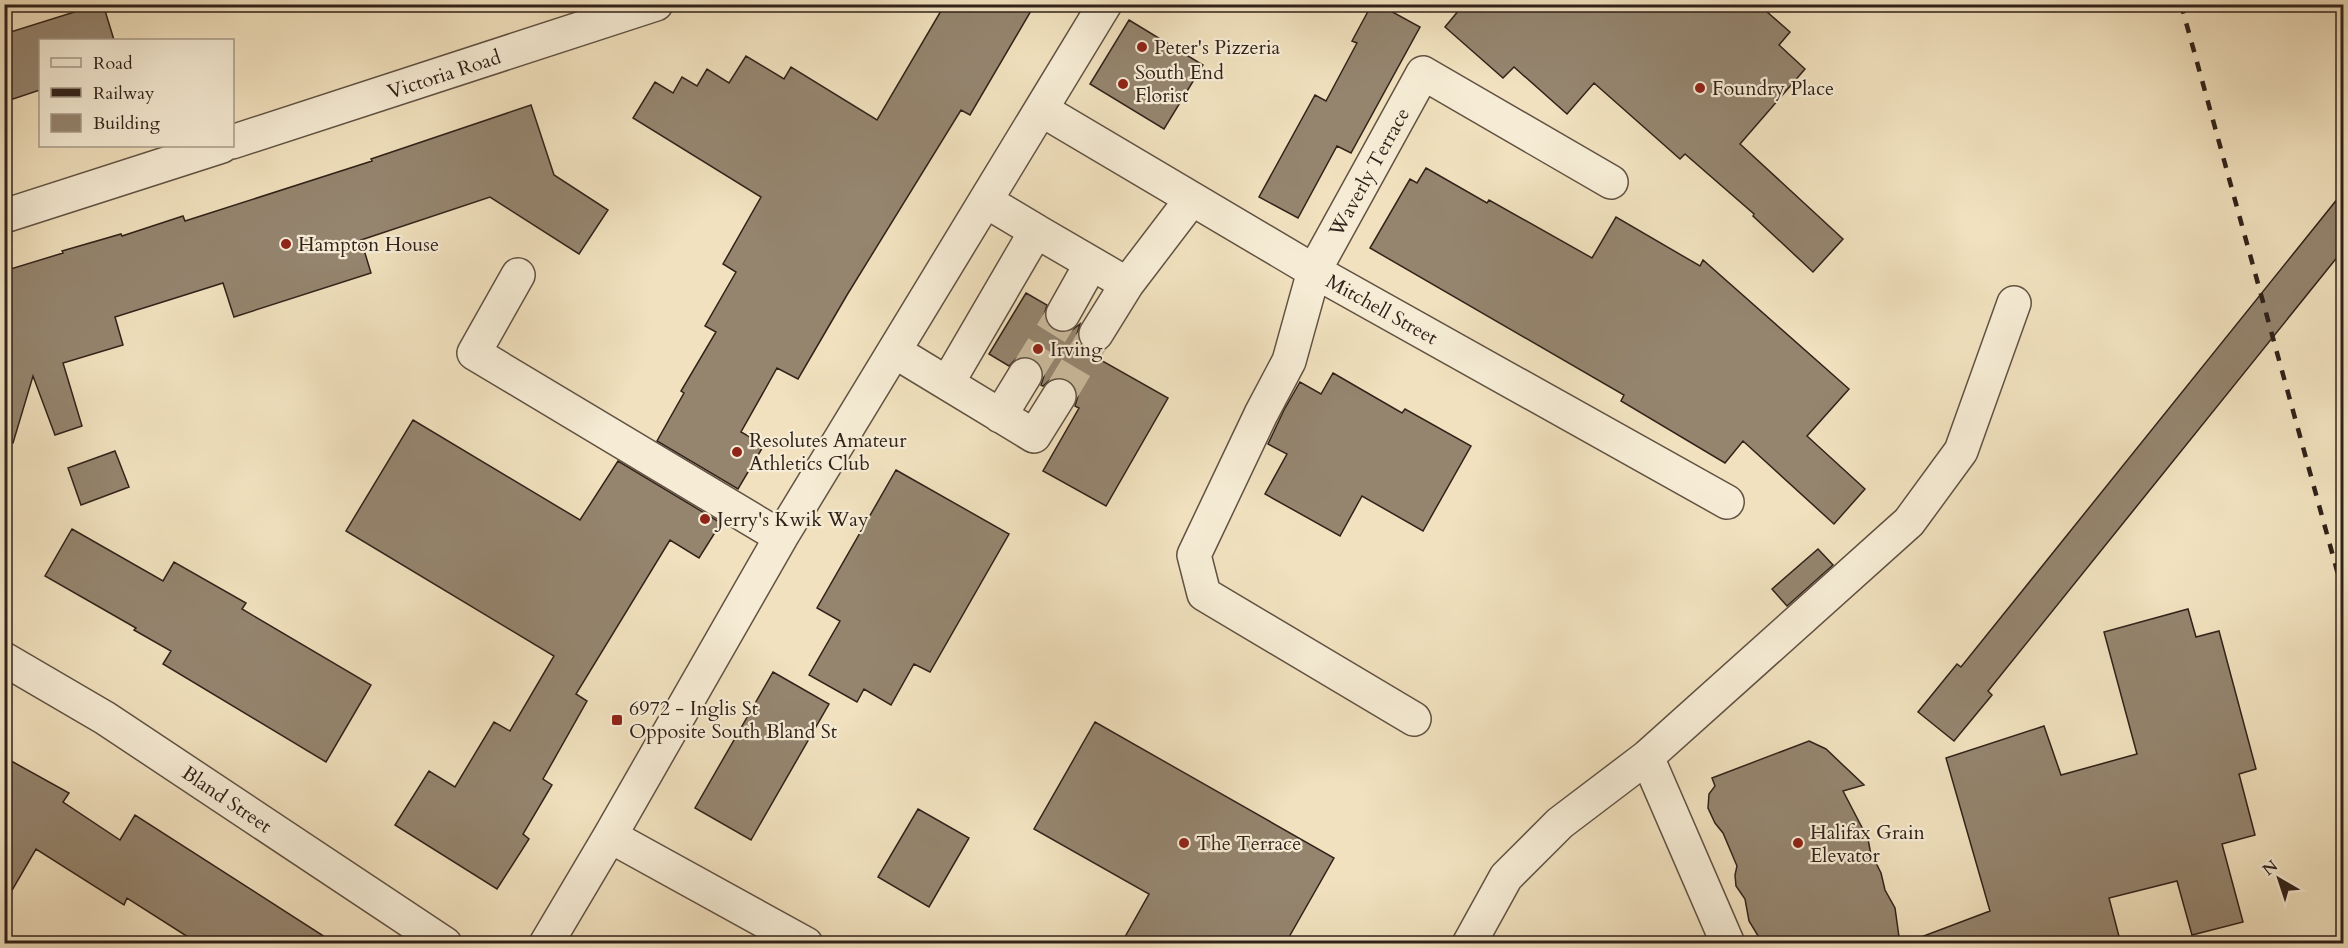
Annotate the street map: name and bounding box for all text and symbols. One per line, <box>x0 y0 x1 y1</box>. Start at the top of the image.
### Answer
place label: Peter's Pizzeria <box>1154 34 1281 61</box>
legend <box>39 39 234 147</box>
marker: Peter's Pizzeria <box>1135 40 1149 54</box>
street label: Victoria Road <box>384 43 505 105</box>
text: Road <box>93 51 133 76</box>
place label: South End Florist <box>1135 59 1224 109</box>
place label: Foundry Place <box>1712 75 1834 102</box>
marker: South End Florist <box>1116 77 1130 91</box>
text: Railway <box>93 81 155 106</box>
marker: Foundry Place <box>1693 81 1707 95</box>
street label: Waverly Terrace <box>1322 103 1416 242</box>
text: Building <box>93 111 161 136</box>
place label: Hampton House <box>298 231 439 258</box>
marker: Hampton House <box>279 237 293 251</box>
street label: Mitchell Street <box>1321 268 1443 352</box>
place label: Irving <box>1050 336 1103 363</box>
marker: Irving <box>1031 342 1045 356</box>
place label: Resolutes Amateur Athletics Club <box>749 427 907 477</box>
marker: Resolutes Amateur Athletics Club <box>730 445 744 459</box>
place label: Jerry's Kwik Way <box>714 506 869 533</box>
marker: Jerry's Kwik Way <box>698 512 712 526</box>
place label: 6972 - Inglis St Opposite South Bland St <box>629 695 838 745</box>
marker: 6972 - Inglis St Opposite South Bland St <box>610 713 624 727</box>
street label: Bland Street <box>177 759 277 840</box>
place label: Halifax Grain Elevator <box>1810 819 1926 869</box>
place label: The Terrace <box>1196 830 1301 857</box>
marker: The Terrace <box>1177 836 1191 850</box>
marker: Halifax Grain Elevator <box>1791 836 1805 850</box>
north arrow <box>2249 849 2309 909</box>
text: N <box>2258 855 2283 881</box>

